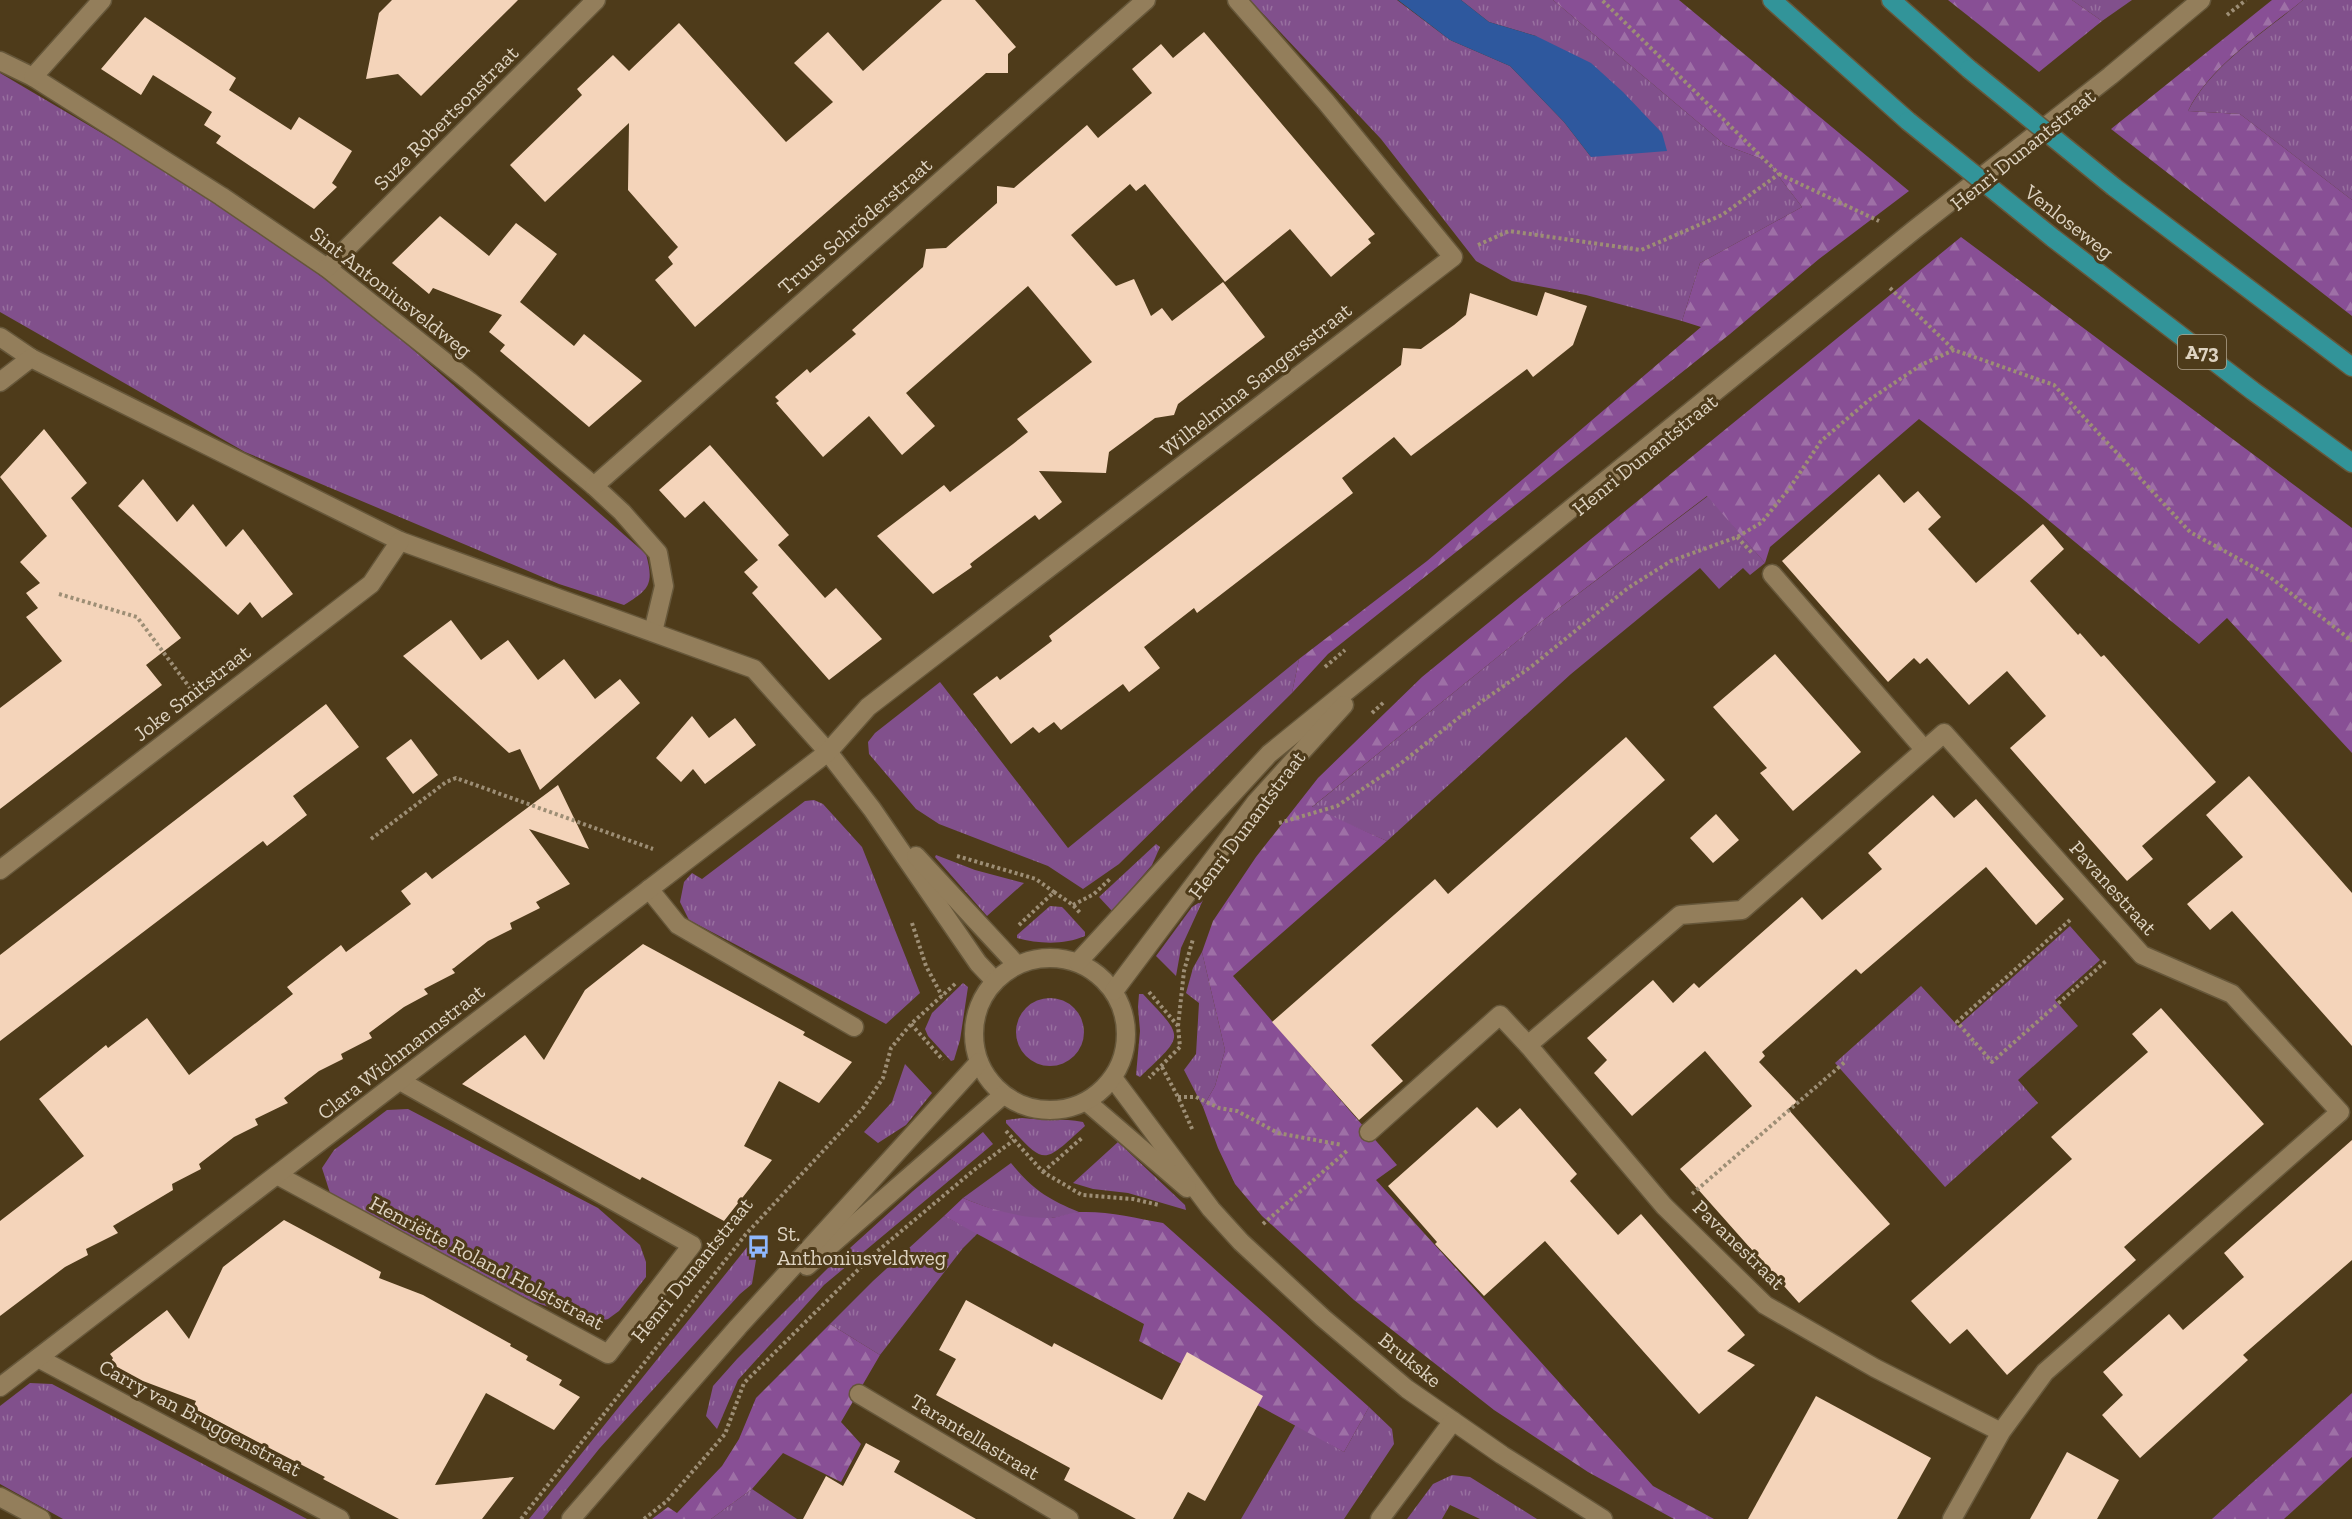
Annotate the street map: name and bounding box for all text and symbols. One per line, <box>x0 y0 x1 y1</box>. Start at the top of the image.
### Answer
street label: Suze Robertsonstraat <box>368 40 523 195</box>
street label: Henri Dunantstraat <box>1945 83 2100 216</box>
street label: Truus Schröderstraat <box>773 152 937 299</box>
street label: Venloseweg <box>2019 178 2119 265</box>
street label: Sint Antoniusveldweg <box>305 221 478 363</box>
street label: Wilhelmina Sangersstraat <box>1155 297 1356 462</box>
road number: A73 <box>2178 335 2226 369</box>
street label: Henri Dunantstraat <box>1567 388 1722 521</box>
street label: Joke Smitstraat <box>128 639 255 746</box>
street label: Henri Dunantstraat <box>1183 745 1311 904</box>
street label: Pavanestraat <box>2065 835 2162 940</box>
street label: Clara Wichmannstraat <box>312 978 489 1125</box>
street label: Henriëtte Roland Holststraat <box>366 1190 609 1335</box>
street label: Henri Dunantstraat <box>626 1192 758 1347</box>
street label: Pavanestraat <box>1688 1195 1791 1295</box>
place label: St. Anthoniusveldweg <box>777 1221 947 1270</box>
bus stop icon: St. Anthoniusveldweg <box>746 1233 772 1259</box>
street label: Brukske <box>1374 1327 1447 1393</box>
street label: Carry van Bruggenstraat <box>95 1354 306 1482</box>
street label: Tarantellastraat <box>906 1388 1045 1485</box>

